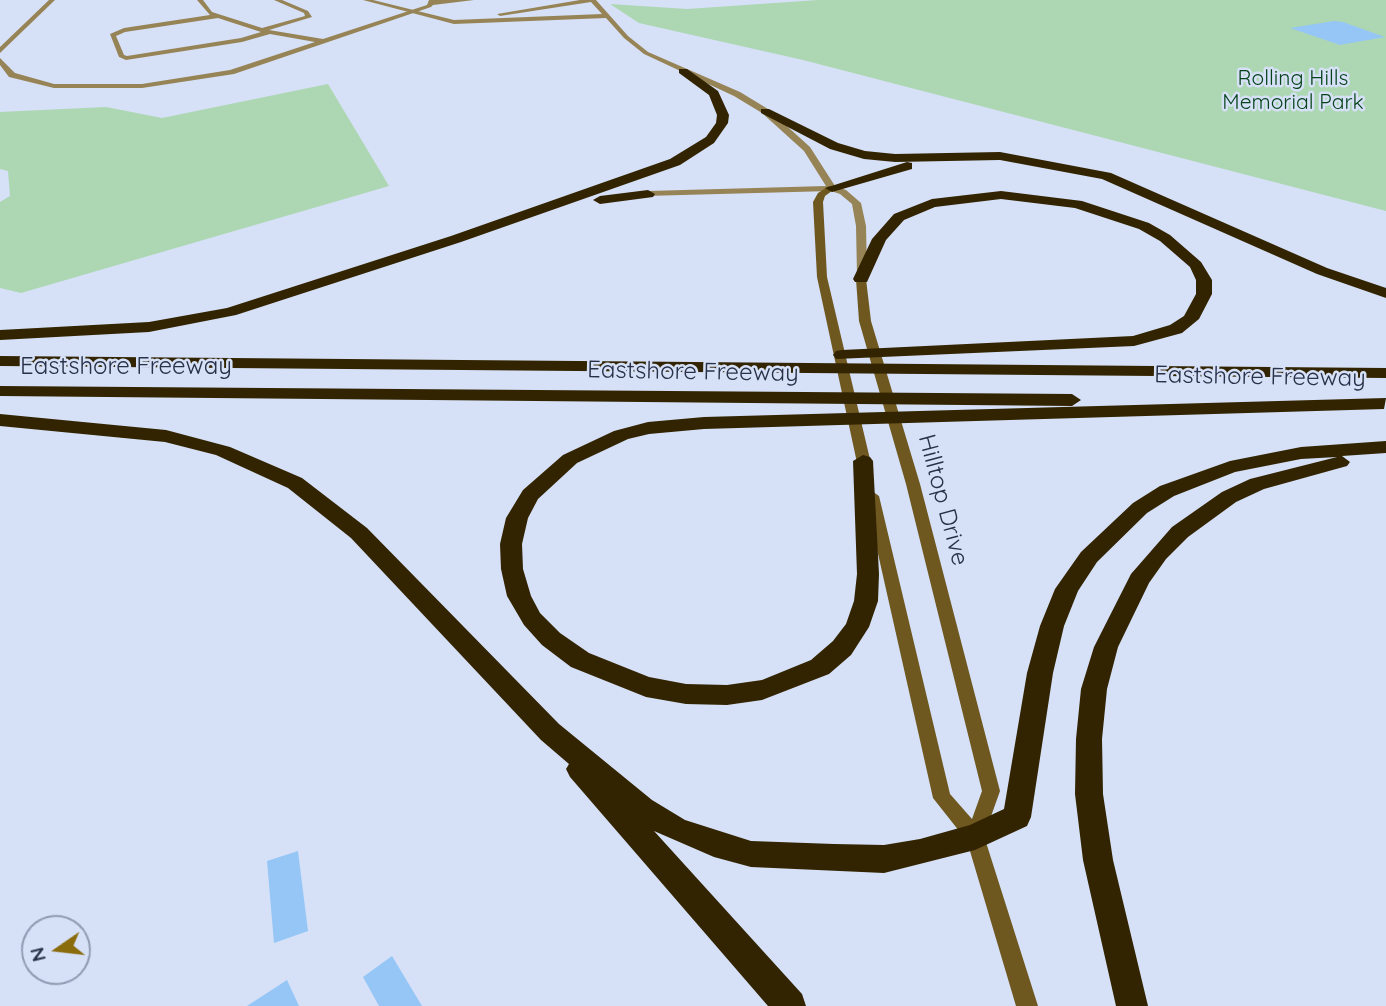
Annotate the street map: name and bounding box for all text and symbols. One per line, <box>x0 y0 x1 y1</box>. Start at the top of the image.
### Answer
park label: Rolling Hills Memorial Park <box>1222 66 1364 116</box>
street label: Eastshore Freeway <box>20 353 232 381</box>
street label: Eastshore Freeway <box>587 356 799 388</box>
street label: Eastshore Freeway <box>1154 361 1366 393</box>
street label: Hilltop Drive <box>912 431 974 569</box>
north arrow <box>21 915 91 985</box>
text: N <box>24 945 51 964</box>

